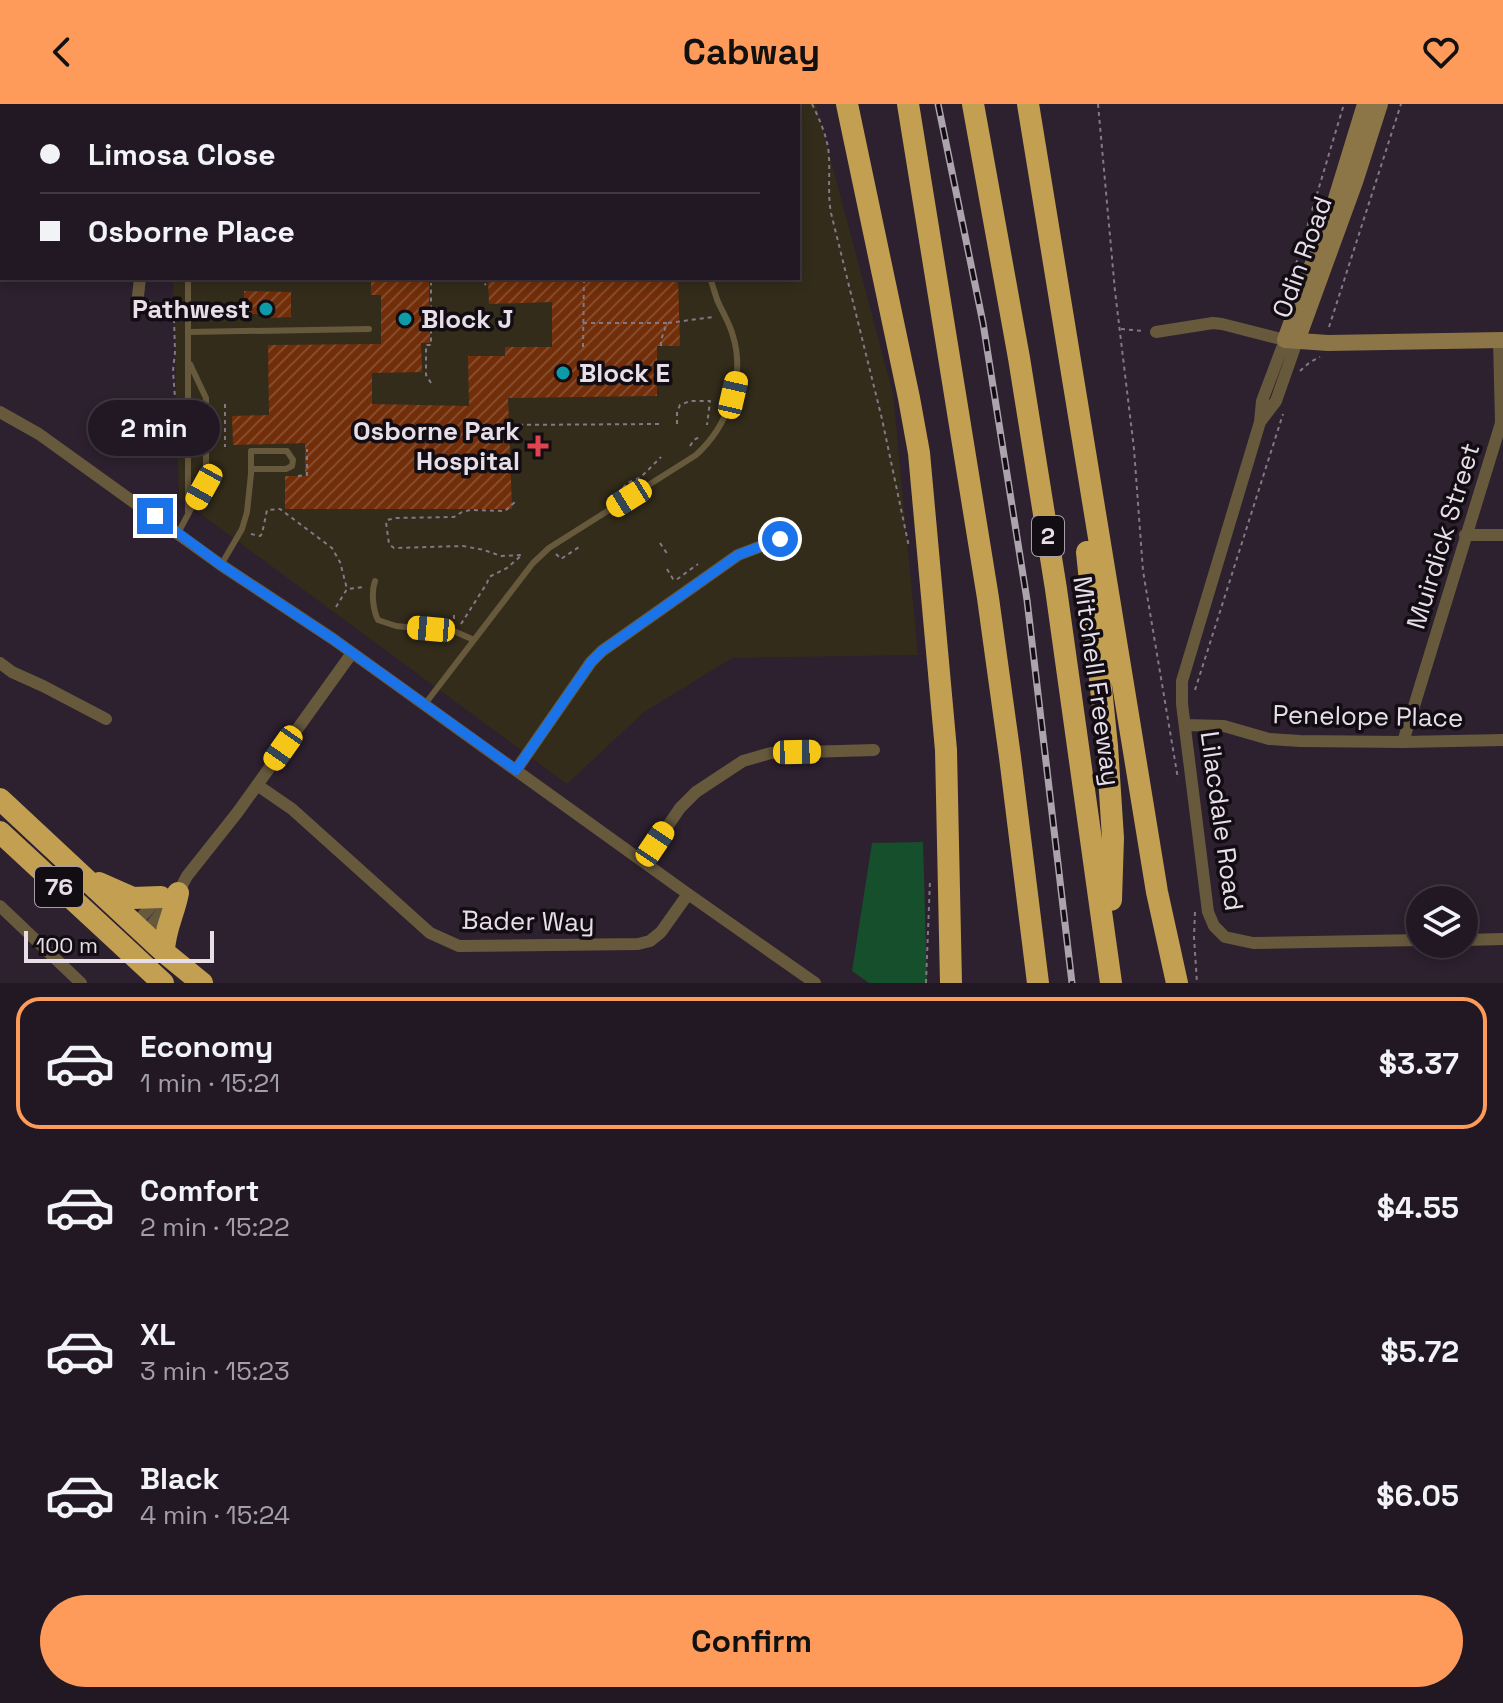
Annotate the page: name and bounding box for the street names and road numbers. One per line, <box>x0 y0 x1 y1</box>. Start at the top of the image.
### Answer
street label: Odin Road <box>1264 192 1340 322</box>
street label: Muirdick Street <box>1399 439 1487 633</box>
road number: 2 <box>1032 516 1064 556</box>
street label: Mitchell Freeway <box>1065 574 1129 788</box>
street label: Penelope Place <box>1272 697 1464 735</box>
street label: Lilacdale Road <box>1193 729 1251 913</box>
road number: 76 <box>35 867 83 907</box>
street label: Bader Way <box>461 903 595 939</box>

